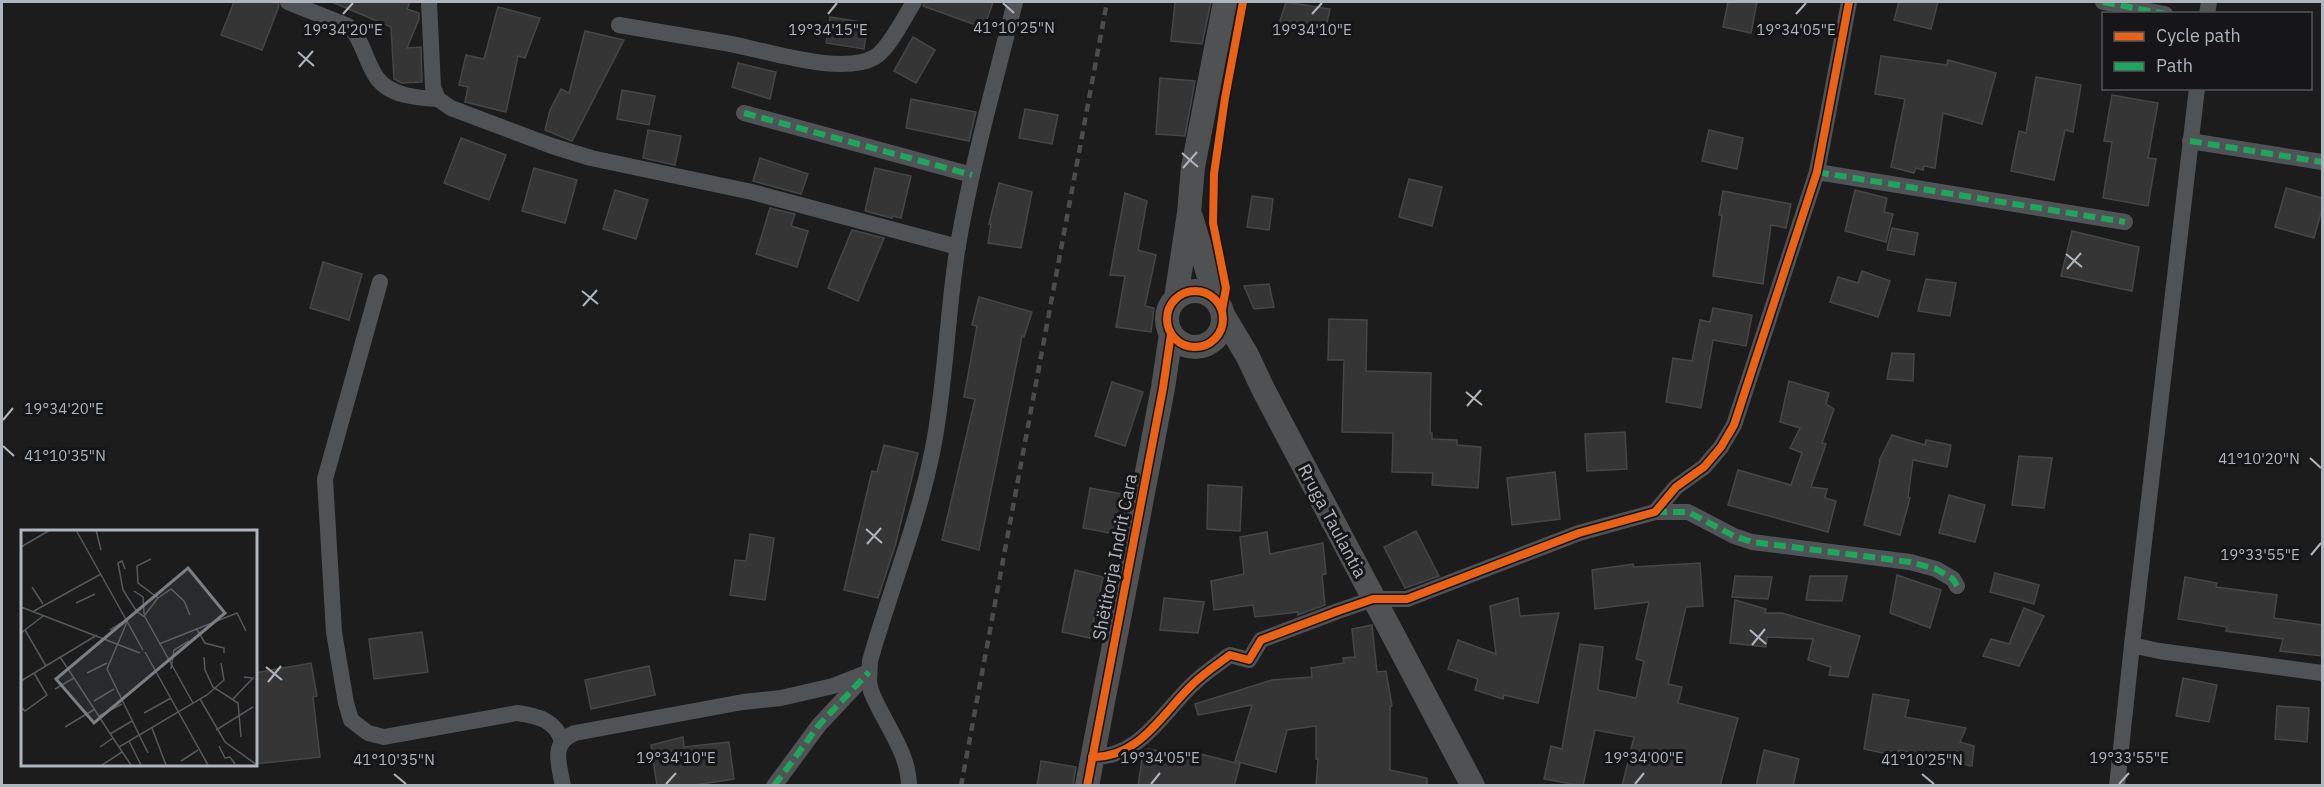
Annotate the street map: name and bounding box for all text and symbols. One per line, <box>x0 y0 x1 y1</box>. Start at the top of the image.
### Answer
legend <box>2102 12 2312 90</box>
text: 41°10'25"N <box>973 18 1055 37</box>
text: 19°34'20"E <box>303 20 383 39</box>
text: 19°34'15"E <box>788 20 868 39</box>
text: 19°34'10"E <box>1272 20 1352 39</box>
text: 19°34'05"E <box>1756 20 1836 39</box>
text: Cycle path <box>2156 24 2241 47</box>
text: Path <box>2156 54 2193 77</box>
text: 19°34'20"E <box>24 399 104 418</box>
text: 41°10'35"N <box>24 446 106 465</box>
text: 41°10'20"N <box>2218 449 2300 468</box>
street label: Rruga Taulantia <box>1293 460 1372 582</box>
street label: Shëtitorja Indrit Cara <box>1087 471 1142 642</box>
inset map <box>21 530 256 766</box>
text: 19°33'55"E <box>2220 545 2300 564</box>
text: 19°34'10"E <box>636 748 716 767</box>
text: 19°34'05"E <box>1120 748 1200 767</box>
text: 19°34'00"E <box>1604 748 1684 767</box>
text: 19°33'55"E <box>2089 748 2169 767</box>
text: 41°10'35"N <box>353 750 435 769</box>
text: 41°10'25"N <box>1881 750 1963 769</box>

